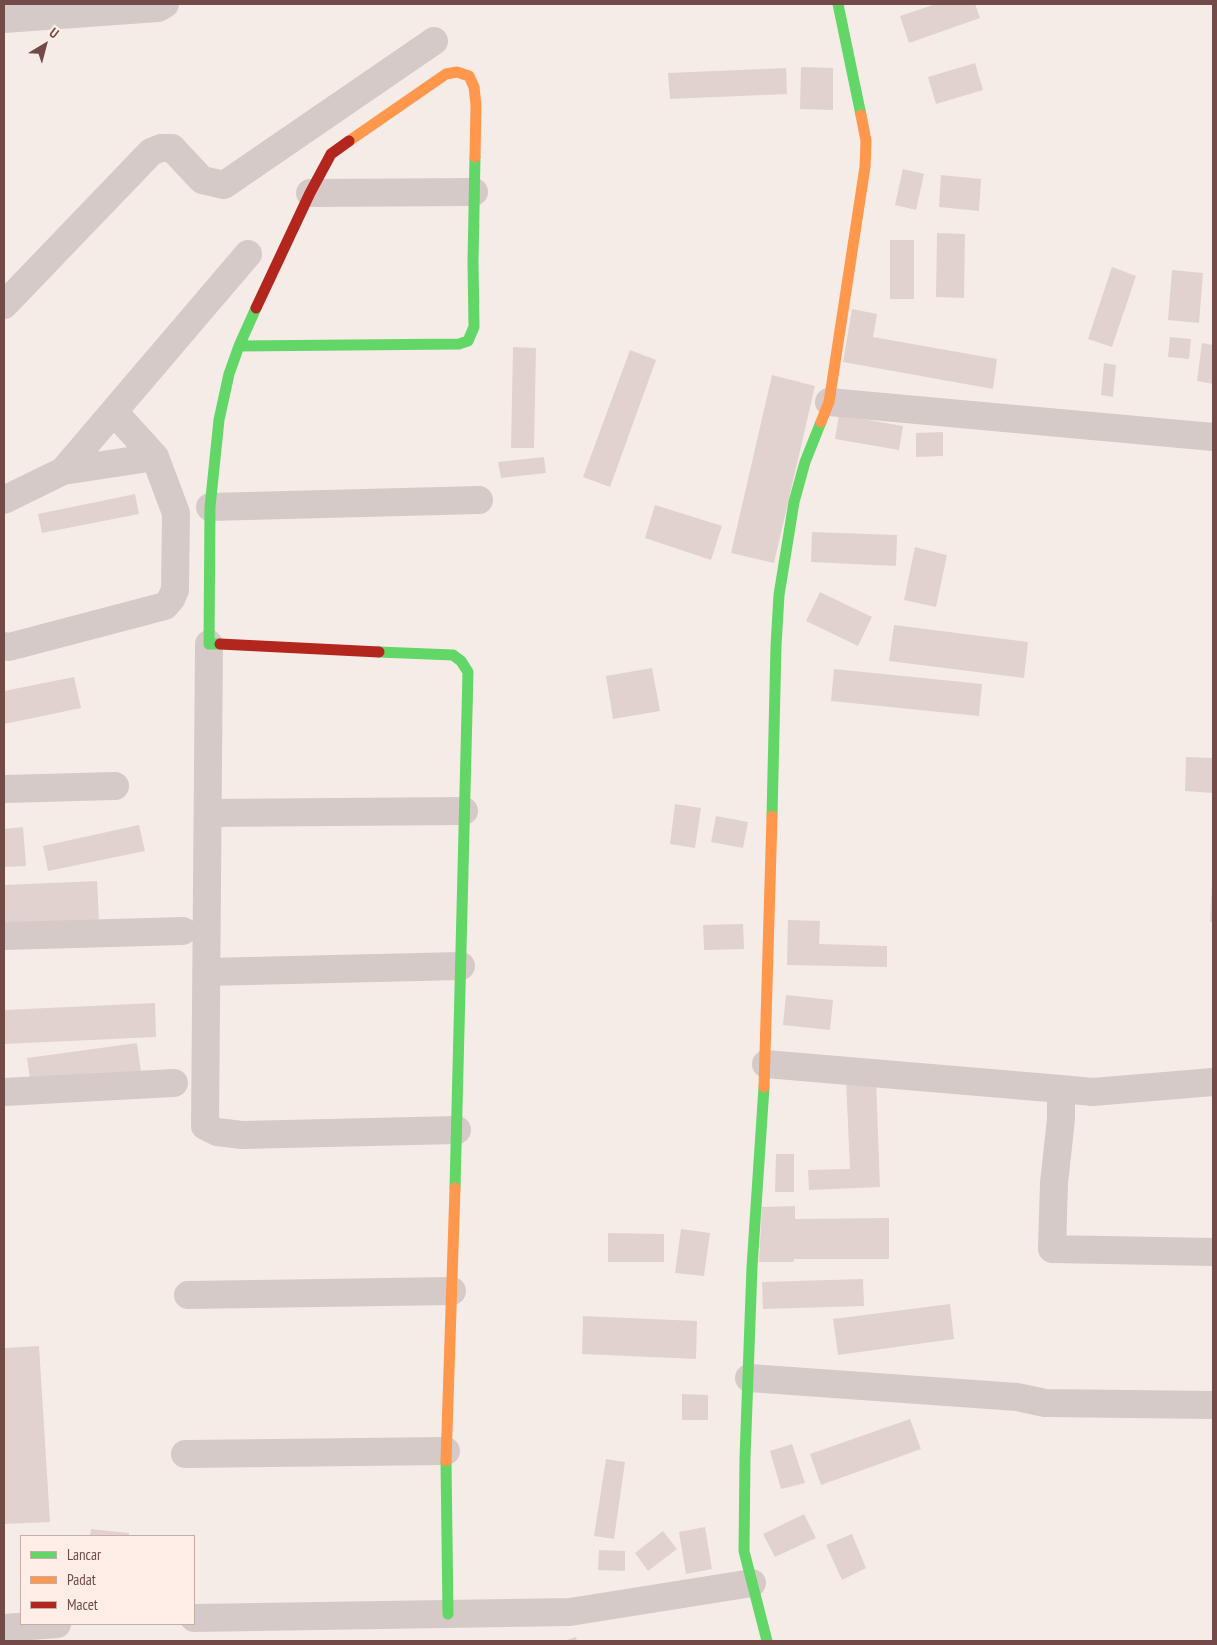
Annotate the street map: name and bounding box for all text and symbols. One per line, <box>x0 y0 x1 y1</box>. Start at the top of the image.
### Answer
north arrow <box>20 20 70 70</box>
text: U <box>46 24 62 42</box>
legend <box>20 1535 195 1625</box>
text: Lancar <box>67 1545 101 1564</box>
text: Padat <box>67 1570 96 1589</box>
text: Macet <box>67 1595 98 1614</box>

